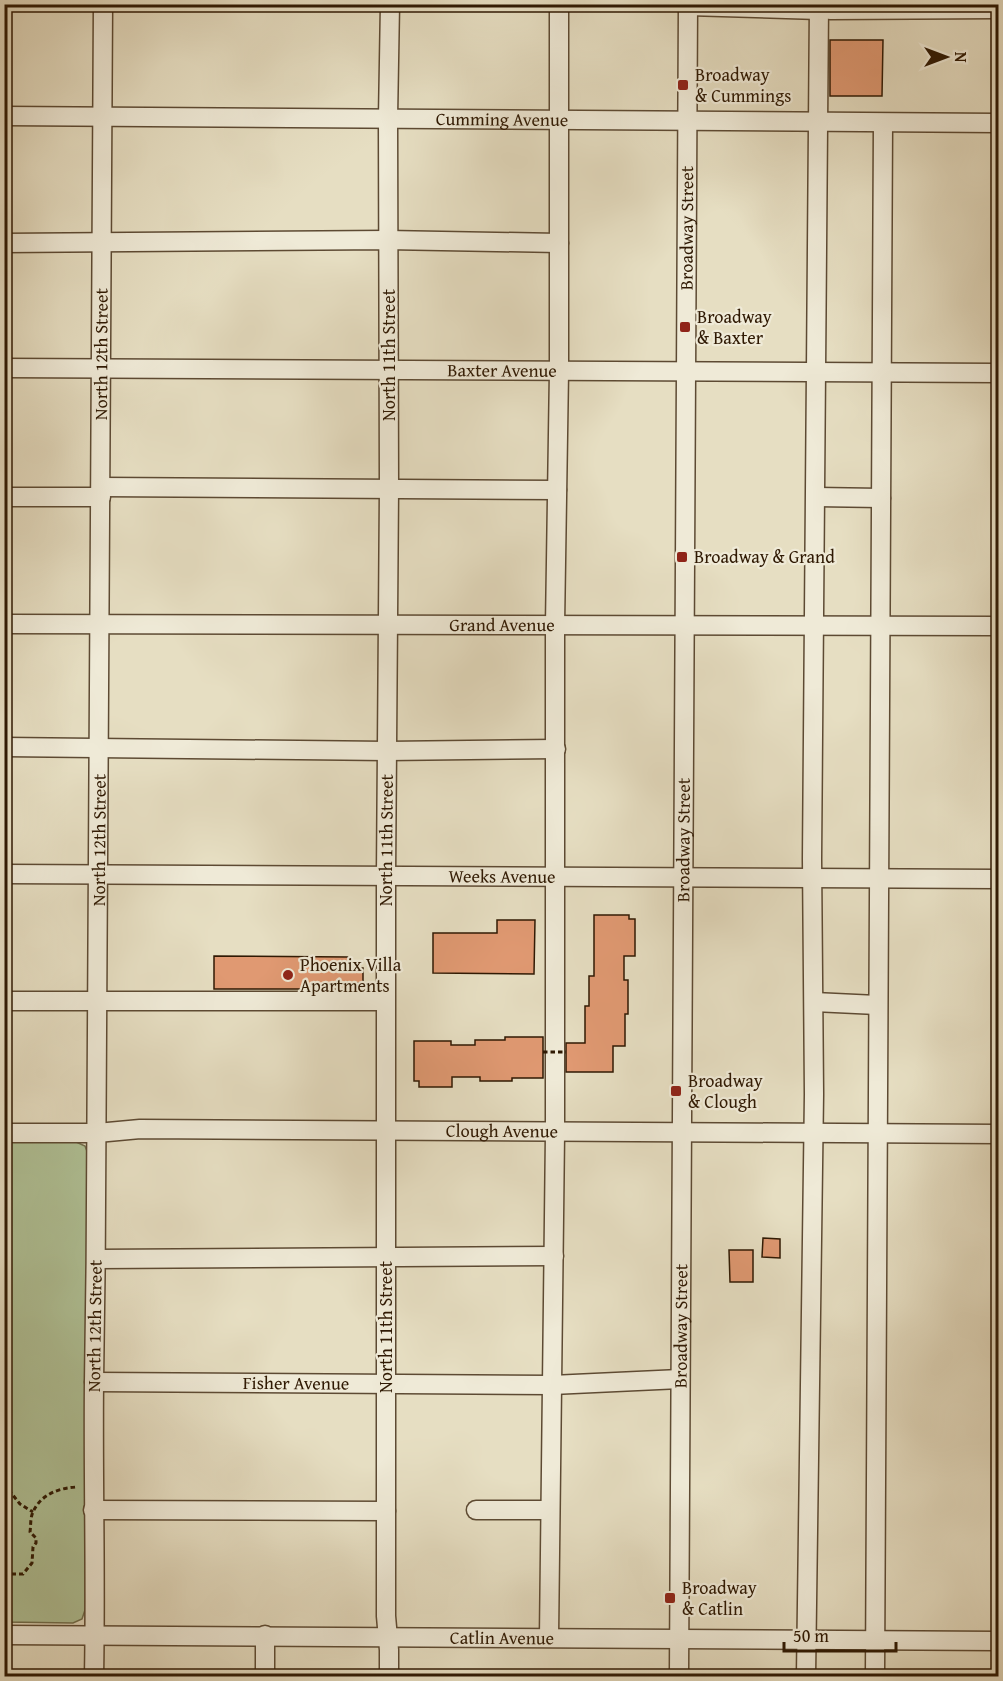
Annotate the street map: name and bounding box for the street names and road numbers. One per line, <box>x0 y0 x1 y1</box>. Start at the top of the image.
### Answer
street label: Cumming Avenue <box>436 105 568 133</box>
street label: Broadway Street <box>672 165 700 290</box>
street label: North 12th Street <box>87 287 115 420</box>
street label: North 11th Street <box>375 288 402 421</box>
street label: Baxter Avenue <box>447 356 557 384</box>
street label: Grand Avenue <box>449 611 555 638</box>
street label: North 12th Street <box>85 773 113 906</box>
street label: North 11th Street <box>372 773 400 906</box>
street label: Broadway Street <box>669 777 697 902</box>
street label: Weeks Avenue <box>448 862 556 890</box>
street label: Clough Avenue <box>446 1117 558 1144</box>
street label: North 12th Street <box>80 1259 109 1392</box>
street label: North 11th Street <box>372 1260 399 1393</box>
street label: Broadway Street <box>667 1263 694 1388</box>
street label: Fisher Avenue <box>243 1369 349 1397</box>
street label: Catlin Avenue <box>450 1624 554 1651</box>

